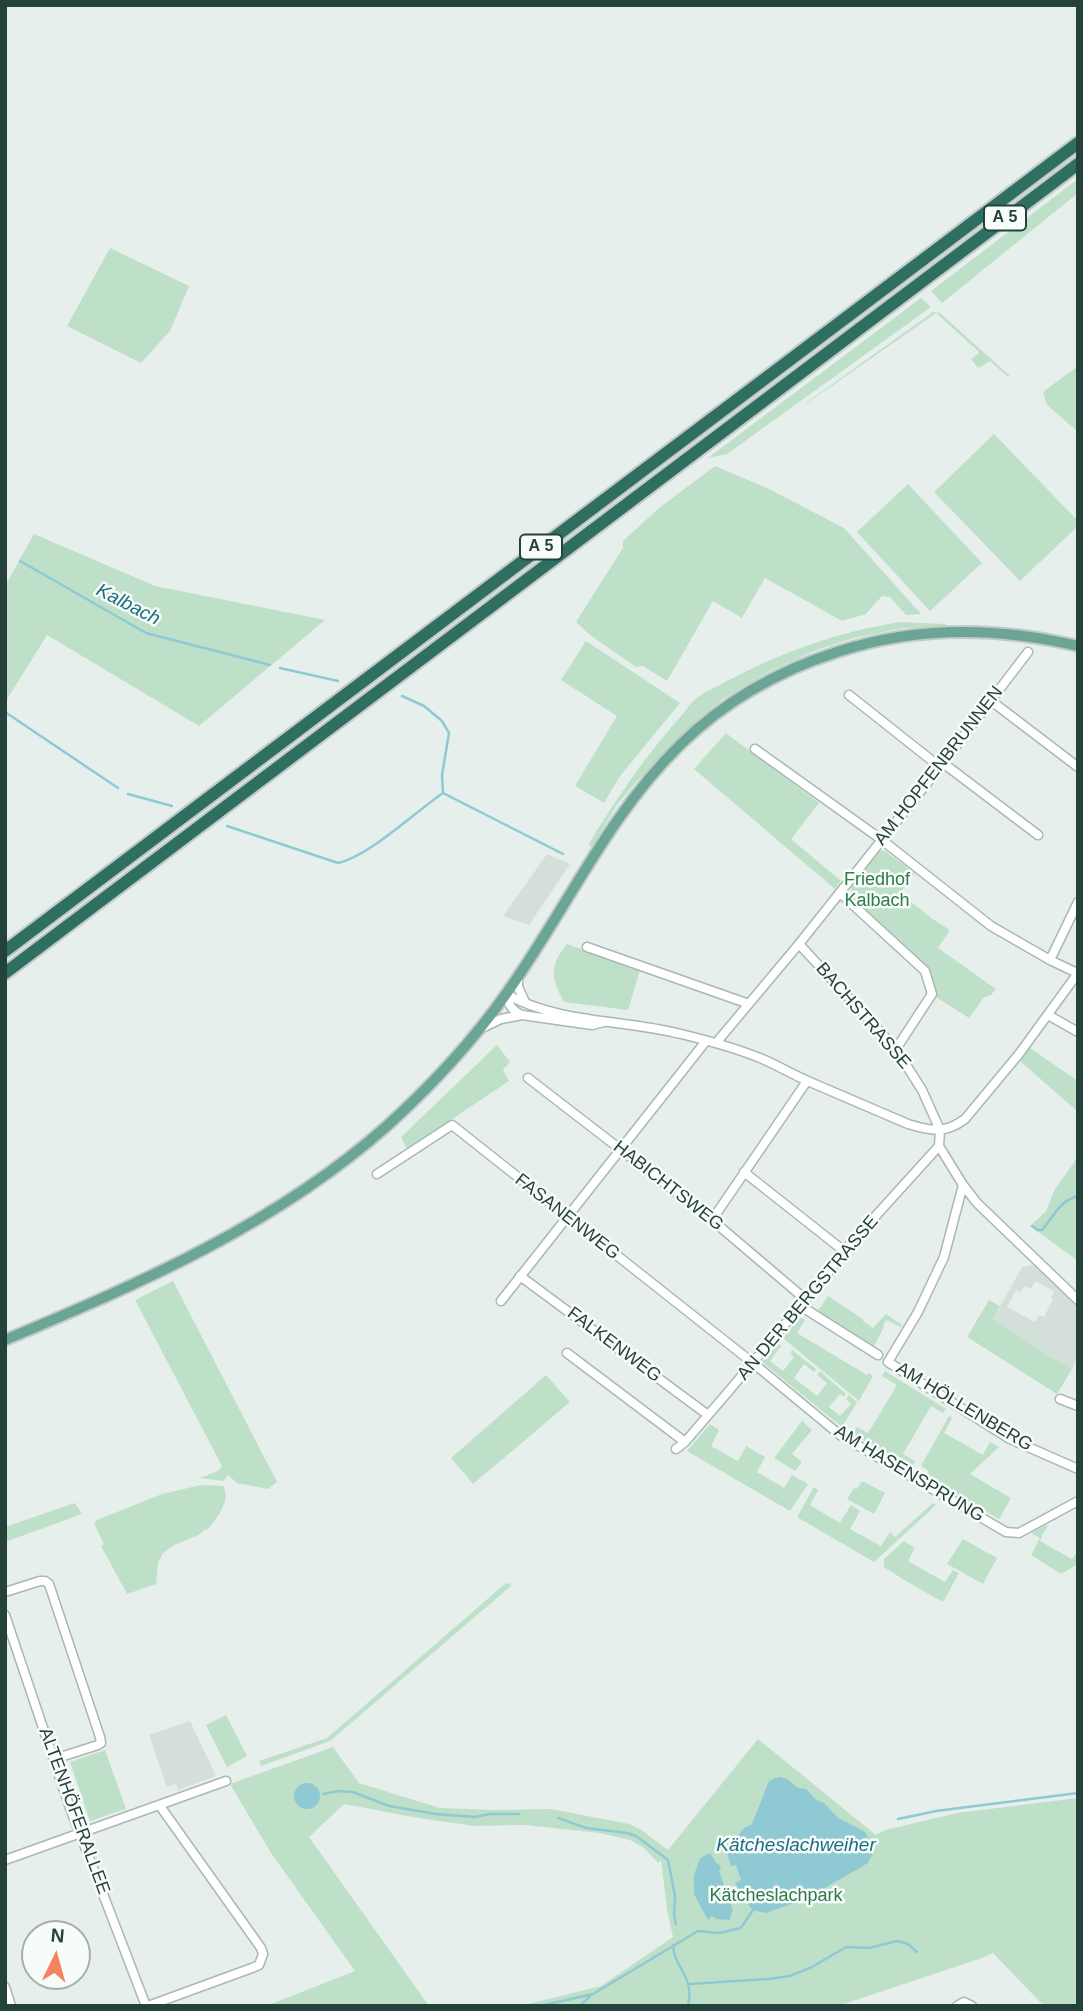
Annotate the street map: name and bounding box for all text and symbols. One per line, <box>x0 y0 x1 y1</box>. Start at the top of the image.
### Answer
road number: A 5 <box>984 206 1026 230</box>
road number: A 5 <box>520 534 562 560</box>
water label: Kalbach <box>92 579 164 631</box>
street label: AM HOPFENBRUNNEN <box>870 682 1008 850</box>
park label: Friedhof Kalbach <box>844 869 910 912</box>
street label: BACHSTRASSE <box>811 958 915 1074</box>
street label: HABICHTSWEG <box>609 1136 727 1236</box>
street label: FASANENWEG <box>510 1169 624 1265</box>
street label: AN DER BERGSTRASSE <box>733 1211 883 1385</box>
street label: FALKENWEG <box>563 1303 665 1387</box>
street label: AM HÖLLENBERG <box>892 1358 1036 1456</box>
street label: AM HASENSPRUNG <box>830 1421 988 1527</box>
street label: ALTENHÖFERALLEE <box>34 1725 114 1897</box>
water label: Kätcheslachweiher <box>716 1835 876 1857</box>
park label: Kätcheslachpark <box>709 1885 843 1907</box>
north arrow <box>21 1920 91 1990</box>
text: N <box>50 1925 65 1947</box>

